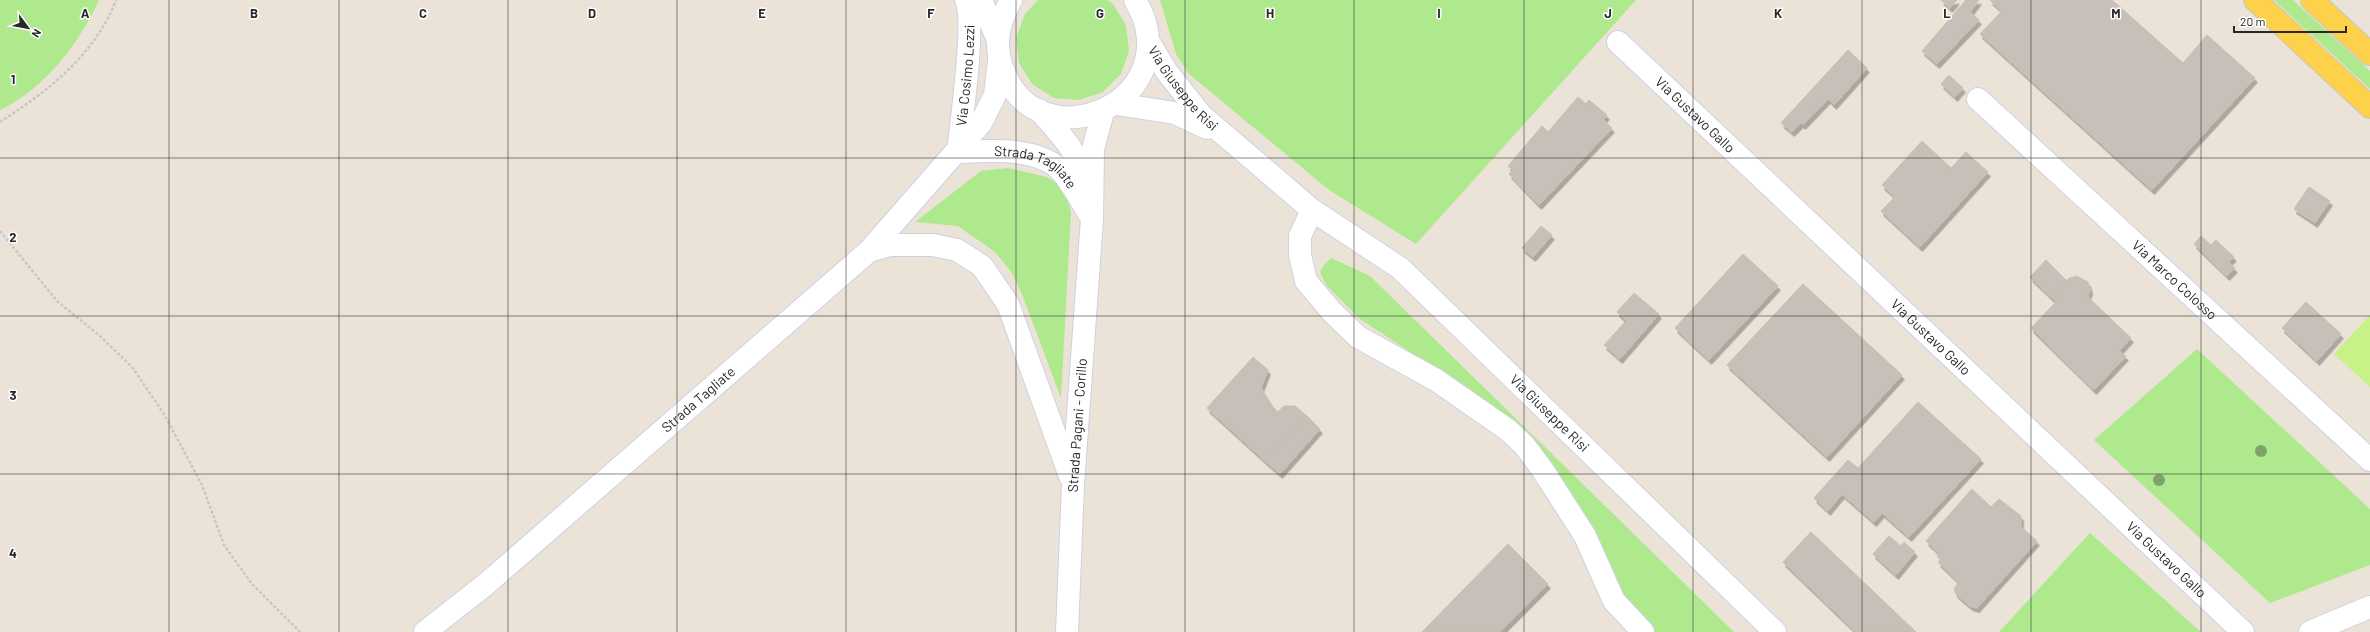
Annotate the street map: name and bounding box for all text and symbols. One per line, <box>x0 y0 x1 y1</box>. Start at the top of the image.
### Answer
text: A <box>81 5 90 21</box>
text: B <box>250 5 258 21</box>
text: C <box>419 5 427 21</box>
text: D <box>588 5 596 21</box>
text: E <box>758 5 766 21</box>
text: F <box>927 5 935 21</box>
text: G <box>1096 5 1104 21</box>
text: H <box>1266 5 1274 21</box>
text: I <box>1437 5 1441 21</box>
text: J <box>1604 5 1612 21</box>
text: K <box>1774 5 1782 21</box>
text: L <box>1943 5 1951 21</box>
text: M <box>2111 5 2121 21</box>
north arrow <box>8 8 48 48</box>
scale bar <box>2234 8 2346 34</box>
text: 20 m <box>2240 14 2266 28</box>
street label: Via Cosimo Lezzi <box>952 25 977 127</box>
text: N <box>29 27 44 40</box>
street label: Via Giuseppe Risi <box>1145 42 1222 134</box>
text: 1 <box>11 71 15 87</box>
street label: Via Gustavo Gallo <box>1652 73 1739 156</box>
street label: Strada Tagliate <box>994 142 1080 192</box>
text: 2 <box>9 229 17 245</box>
street label: Via Marco Colosso <box>2129 236 2221 323</box>
street label: Via Gustavo Gallo <box>1888 295 1974 378</box>
street label: Strada Pagani - Corillo <box>1064 358 1090 493</box>
street label: Strada Tagliate <box>658 362 738 436</box>
street label: Via Giuseppe Risi <box>1507 370 1593 455</box>
text: 3 <box>9 387 17 403</box>
street label: Via Gustavo Gallo <box>2123 518 2210 601</box>
text: 4 <box>9 545 17 561</box>

